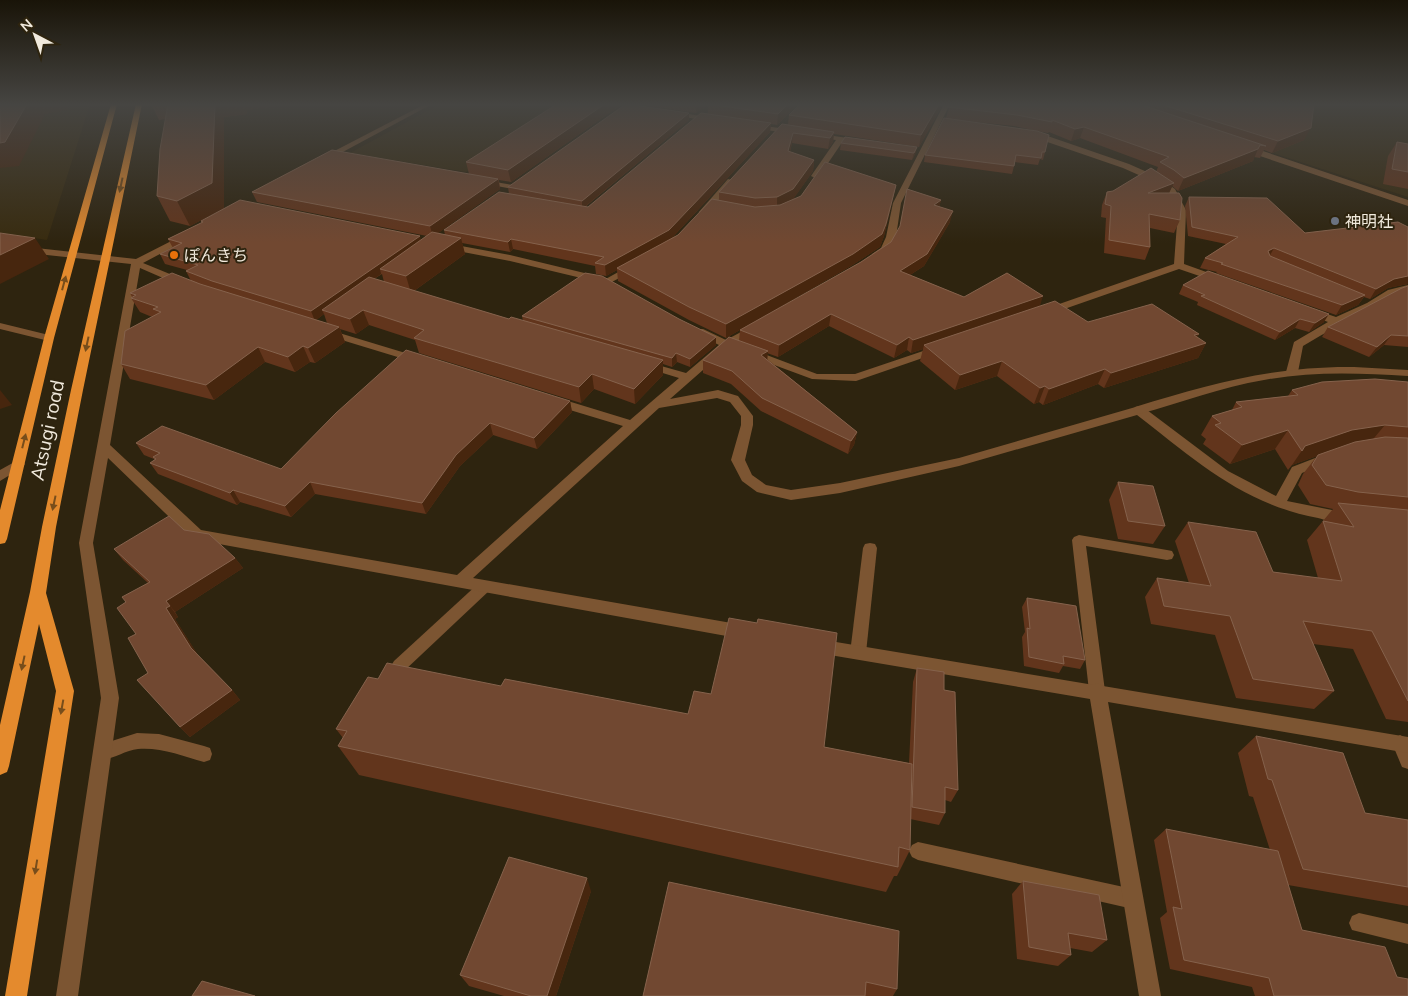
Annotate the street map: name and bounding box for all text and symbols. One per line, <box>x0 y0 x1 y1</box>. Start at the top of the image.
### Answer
north arrow <box>10 10 60 60</box>
text: N <box>17 15 36 35</box>
one-way arrow <box>117 178 125 193</box>
place label: 神明社 <box>1345 211 1393 231</box>
marker: 神明社 <box>1329 215 1341 227</box>
place label: ぽんきち <box>184 245 248 265</box>
marker: ぽんきち <box>168 249 180 261</box>
one-way arrow <box>60 275 68 291</box>
one-way arrow <box>82 337 90 353</box>
street label: Atsugi road <box>25 378 69 482</box>
one-way arrow <box>20 433 28 448</box>
one-way arrow <box>49 496 57 512</box>
one-way arrow <box>18 655 26 671</box>
one-way arrow <box>57 699 65 715</box>
one-way arrow <box>31 860 39 876</box>

